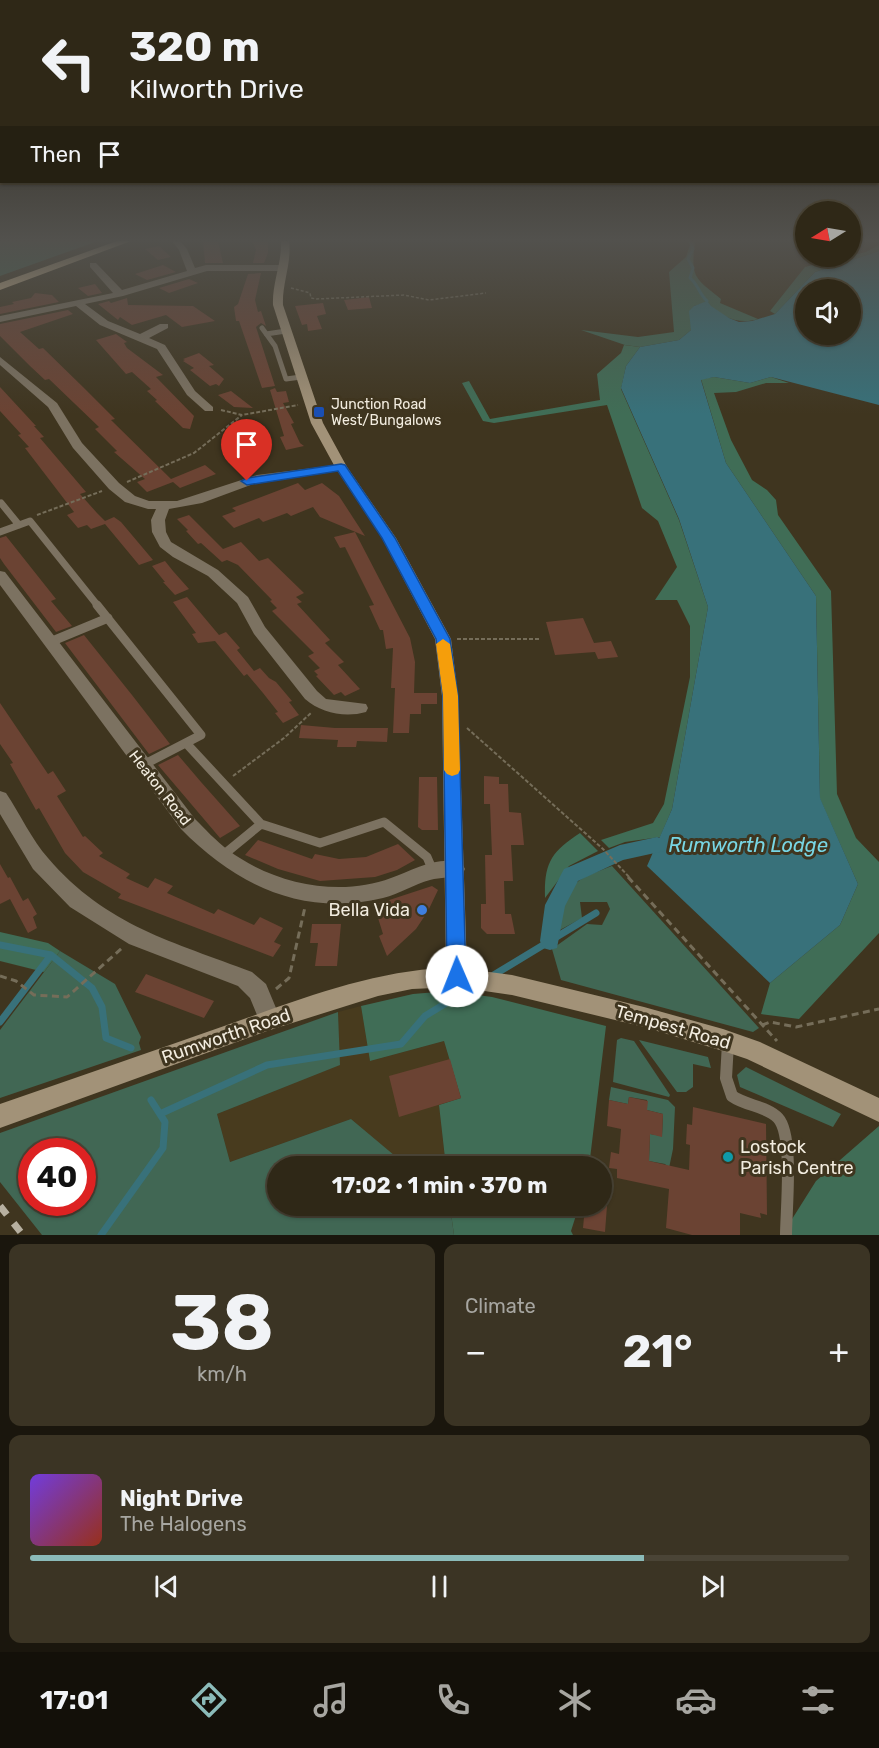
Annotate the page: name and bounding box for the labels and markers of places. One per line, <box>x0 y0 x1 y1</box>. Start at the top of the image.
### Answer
place label: Junction Road West/Bungalows <box>331 396 441 429</box>
marker: Junction Road West/Bungalows <box>312 405 326 419</box>
pin <box>221 419 272 481</box>
place label: Bella Vida <box>329 899 410 921</box>
marker: Bella Vida <box>415 903 429 917</box>
place label: Lostock Parish Centre <box>740 1136 854 1179</box>
marker: Lostock Parish Centre <box>721 1150 735 1164</box>

